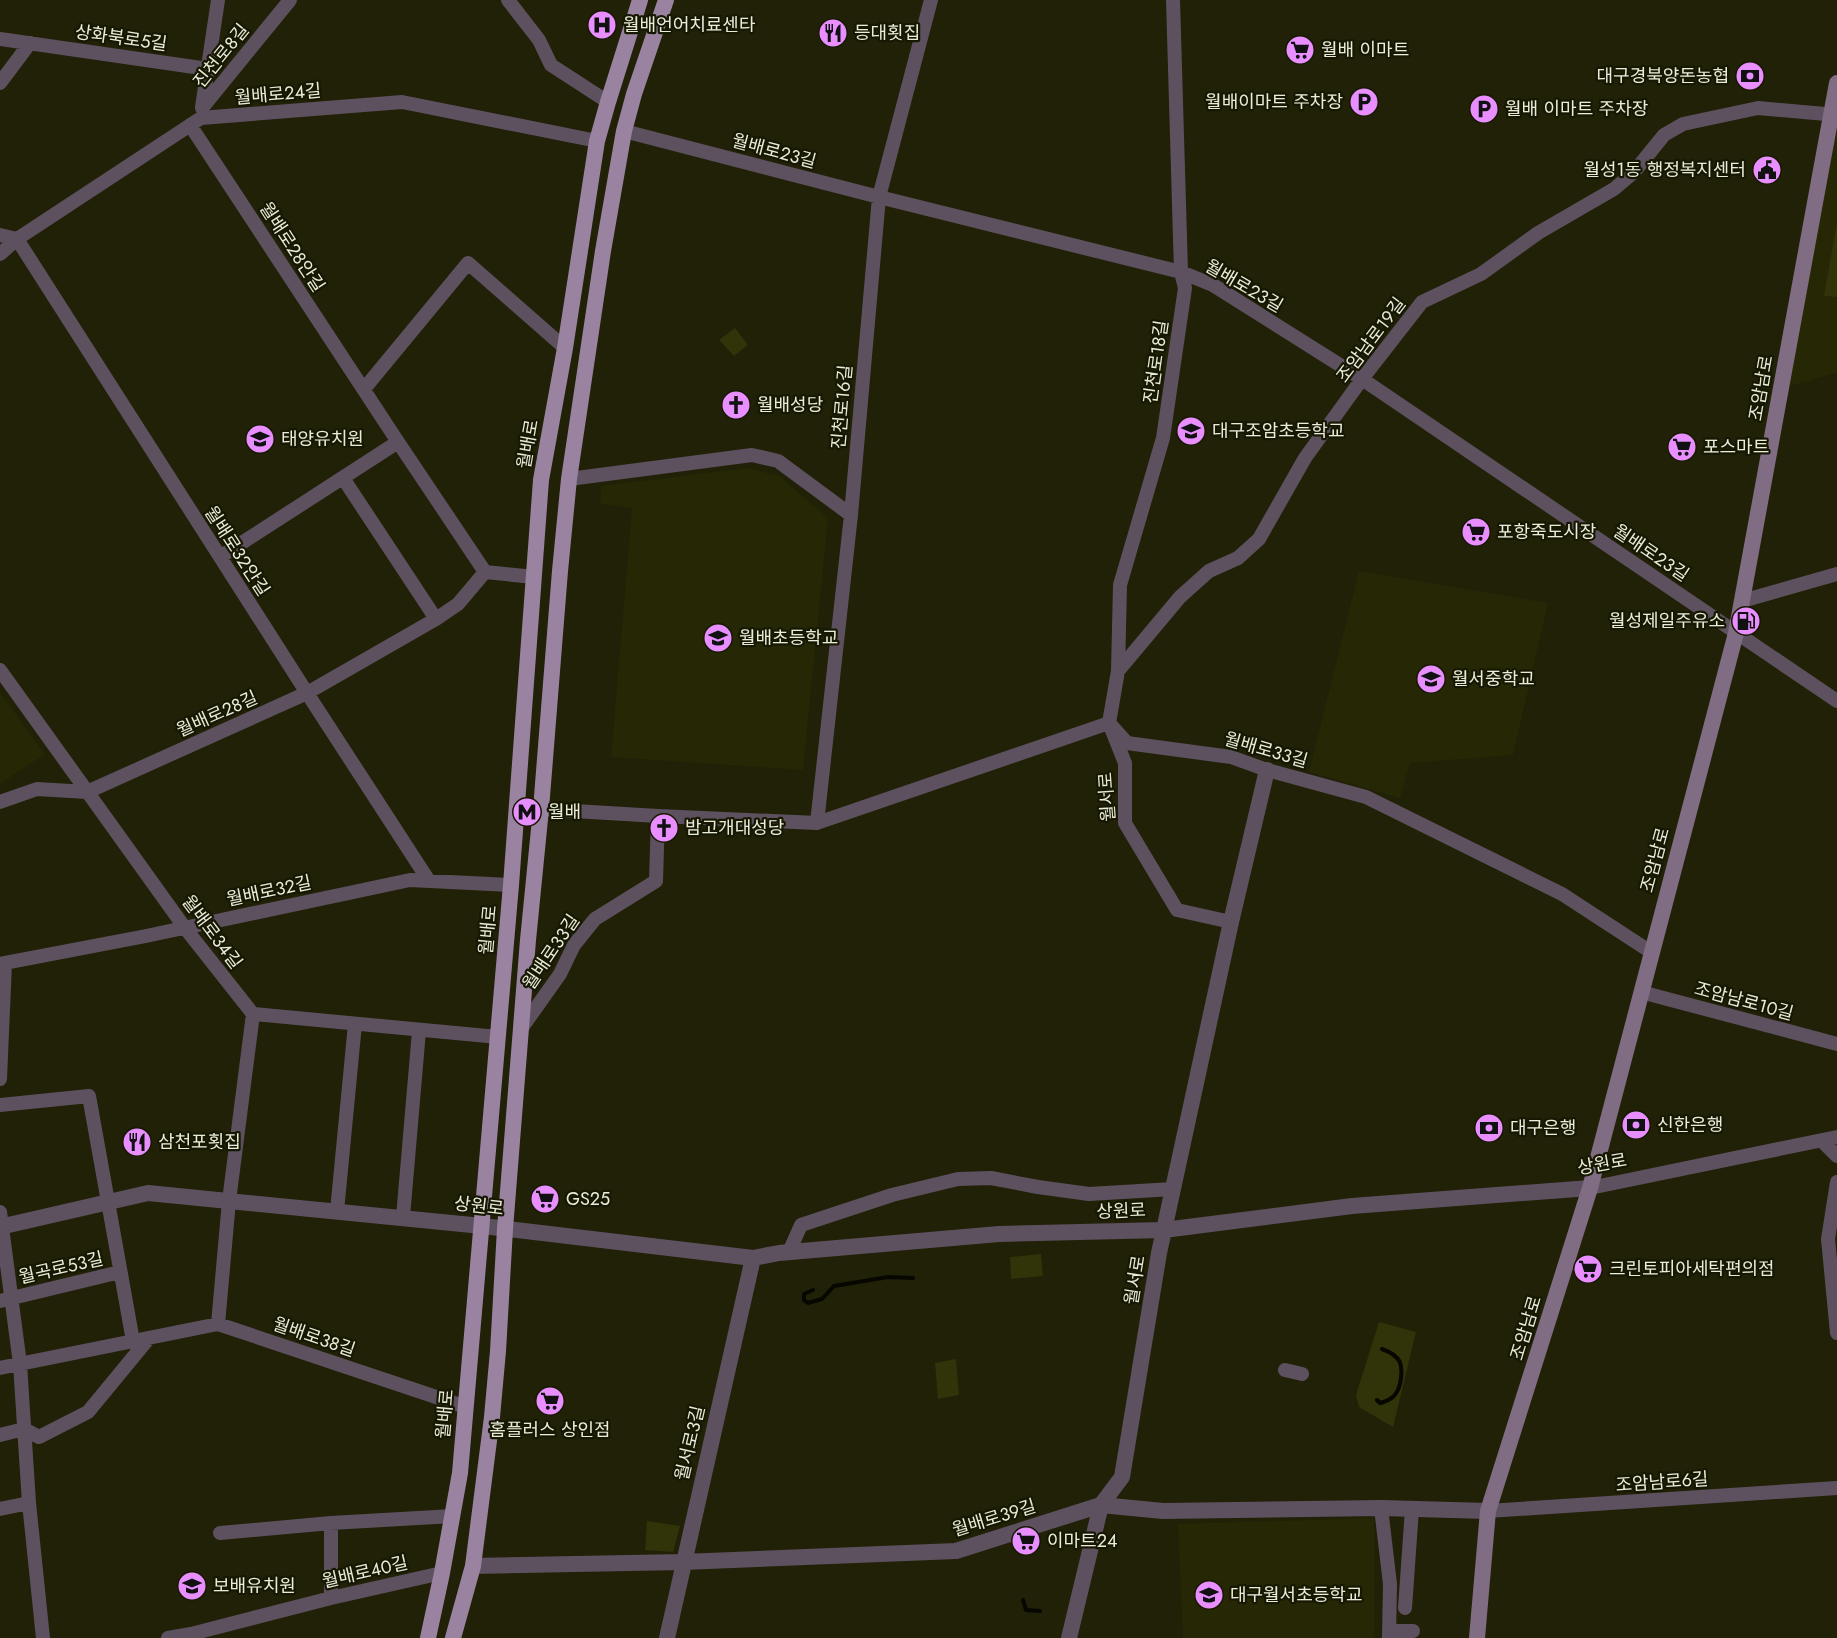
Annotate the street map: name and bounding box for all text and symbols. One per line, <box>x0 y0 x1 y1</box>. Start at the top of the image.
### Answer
hospital icon: 월배언어치료센타 <box>586 9 618 41</box>
place label: 월배언어치료센타 <box>623 12 756 38</box>
restaurant icon: 등대횟집 <box>817 17 849 49</box>
street label: 진천로8길 <box>187 18 255 94</box>
street label: 상화북로5길 <box>73 19 169 57</box>
place label: 등대횟집 <box>854 20 920 46</box>
supermarket icon: 월배 이마트 <box>1284 34 1316 66</box>
place label: 월배 이마트 <box>1321 37 1409 63</box>
bank icon: 대구경북양돈농협 <box>1734 60 1766 92</box>
place label: 대구경북양돈농협 <box>1597 63 1729 89</box>
street label: 월배로24길 <box>234 77 322 111</box>
parking icon: 월배이마트 주차장 <box>1348 86 1380 118</box>
place label: 월배이마트 주차장 <box>1205 89 1343 115</box>
parking icon: 월배 이마트 주차장 <box>1468 93 1500 125</box>
place label: 월배 이마트 주차장 <box>1505 96 1648 122</box>
street label: 월배로23길 <box>729 127 819 175</box>
public building icon: 월성1동 행정복지센터 <box>1751 154 1783 186</box>
place label: 월성1동 행정복지센터 <box>1583 157 1746 183</box>
street label: 월배로28안길 <box>253 197 331 297</box>
street label: 월배로23길 <box>1200 253 1288 319</box>
street label: 조암남로19길 <box>1330 292 1412 388</box>
street label: 진천로18길 <box>1137 319 1175 405</box>
street label: 조암남로 <box>1742 353 1780 423</box>
street label: 진천로16길 <box>825 364 859 450</box>
church icon: 월배성당 <box>720 389 752 421</box>
place label: 월배성당 <box>757 392 823 418</box>
school or university icon: 대구조암초등학교 <box>1175 415 1207 447</box>
street label: 월배로 <box>511 417 545 471</box>
place label: 대구조암초등학교 <box>1212 418 1344 444</box>
school or university icon: 태양유치원 <box>244 423 276 455</box>
place label: 태양유치원 <box>281 426 364 452</box>
supermarket icon: 포스마트 <box>1666 431 1698 463</box>
place label: 포스마트 <box>1703 434 1769 460</box>
street label: 월배로32안길 <box>198 501 276 601</box>
supermarket icon: 포항죽도시장 <box>1460 516 1492 548</box>
street label: 월배로23길 <box>1608 518 1694 588</box>
place label: 포항죽도시장 <box>1497 519 1596 545</box>
fuel station icon: 월성제일주유소 <box>1730 605 1762 637</box>
place label: 월성제일주유소 <box>1609 608 1725 634</box>
school or university icon: 월배초등학교 <box>702 622 734 654</box>
place label: 월배초등학교 <box>739 625 838 651</box>
school or university icon: 월서중학교 <box>1415 663 1447 695</box>
place label: 월서중학교 <box>1452 666 1535 692</box>
street label: 월배로28길 <box>172 685 262 743</box>
street label: 월배로33길 <box>1221 726 1311 774</box>
street label: 월서로 <box>1092 771 1122 823</box>
metro station icon: 월배 <box>511 796 543 828</box>
place label: 월배 <box>548 799 581 825</box>
church icon: 밤고개대성당 <box>648 812 680 844</box>
place label: 밤고개대성당 <box>685 815 784 841</box>
street label: 조암남로 <box>1634 825 1676 895</box>
street label: 월배로32길 <box>224 869 314 913</box>
street label: 월배로34길 <box>176 890 248 974</box>
street label: 월배로 <box>473 904 503 956</box>
street label: 월배로33길 <box>516 909 586 995</box>
street label: 조암남로10길 <box>1692 975 1796 1027</box>
bank icon: 신한은행 <box>1620 1109 1652 1141</box>
bank icon: 대구은행 <box>1473 1112 1505 1144</box>
place label: 신한은행 <box>1657 1112 1723 1138</box>
place label: 대구은행 <box>1510 1115 1576 1141</box>
restaurant icon: 삼천포횟집 <box>121 1126 153 1158</box>
place label: 삼천포횟집 <box>158 1129 241 1155</box>
street label: 상원로 <box>1575 1147 1629 1181</box>
supermarket icon: GS25 <box>529 1183 561 1215</box>
place label: GS25 <box>566 1186 610 1212</box>
street label: 상원로 <box>453 1190 505 1222</box>
street label: 상원로 <box>1096 1197 1146 1225</box>
street label: 월곡로53길 <box>16 1246 106 1290</box>
street label: 월서로 <box>1118 1253 1152 1307</box>
supermarket icon: 크린토피아세탁편의점 <box>1572 1253 1604 1285</box>
place label: 크린토피아세탁편의점 <box>1609 1256 1775 1282</box>
street label: 조암남로 <box>1504 1293 1548 1363</box>
street label: 월배로38길 <box>269 1311 359 1363</box>
supermarket icon: 홈플러스 상인점 <box>534 1385 566 1417</box>
street label: 월배로 <box>430 1388 460 1440</box>
street label: 월서로3길 <box>669 1403 711 1483</box>
place label: 홈플러스 상인점 <box>489 1417 611 1443</box>
street label: 조암남로6길 <box>1615 1466 1709 1498</box>
street label: 월배로39길 <box>949 1493 1039 1543</box>
supermarket icon: 이마트24 <box>1010 1525 1042 1557</box>
place label: 이마트24 <box>1047 1528 1117 1554</box>
street label: 월배로40길 <box>319 1549 411 1595</box>
school or university icon: 보배유치원 <box>176 1570 208 1602</box>
place label: 보배유치원 <box>213 1573 296 1599</box>
school or university icon: 대구월서초등학교 <box>1193 1579 1225 1611</box>
place label: 대구월서초등학교 <box>1230 1582 1362 1608</box>

